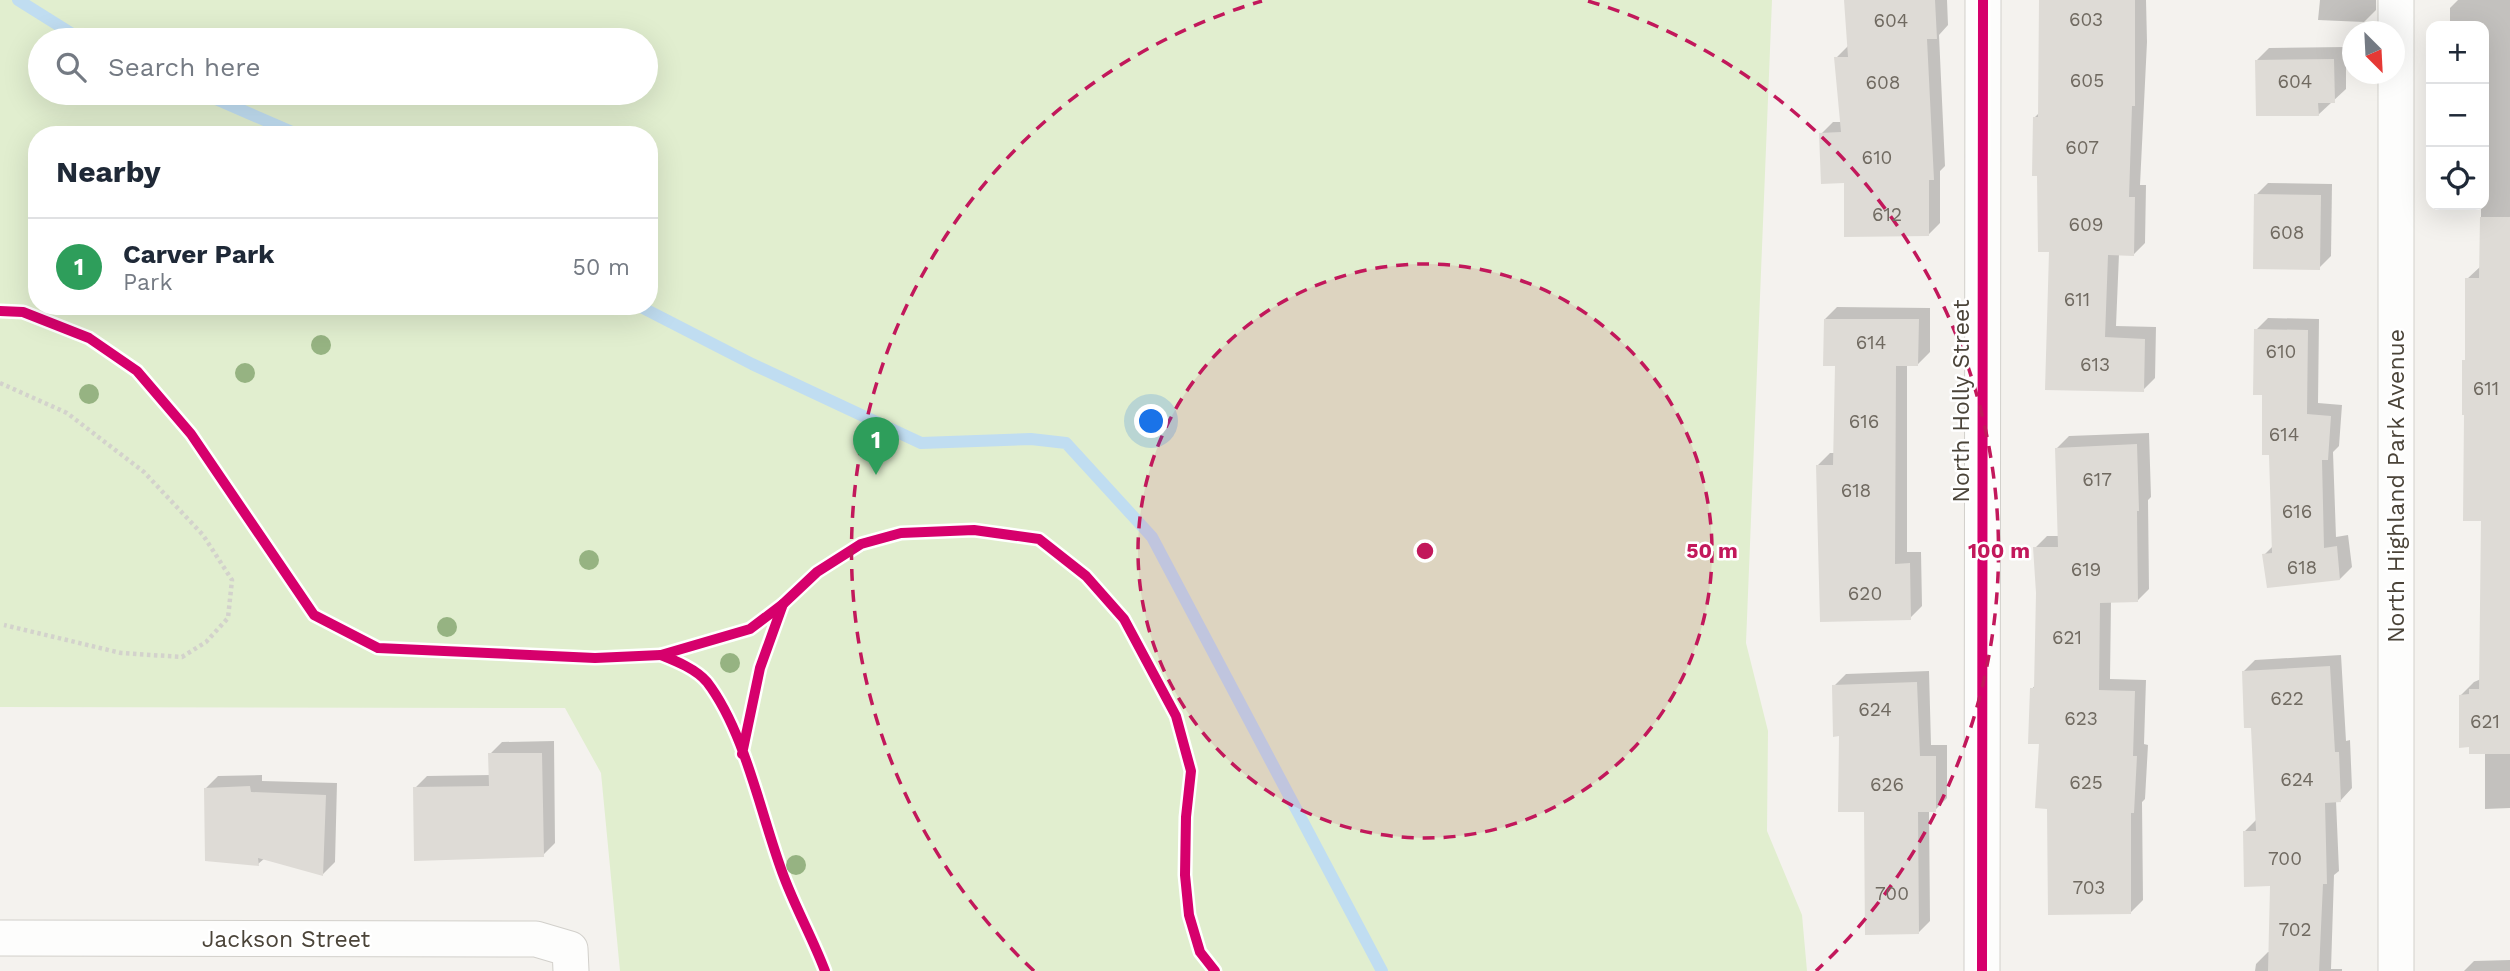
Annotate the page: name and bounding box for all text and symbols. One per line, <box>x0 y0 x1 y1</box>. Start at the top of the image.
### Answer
house number: 603 <box>2069 8 2103 31</box>
house number: 604 <box>1874 9 1908 32</box>
north arrow <box>2342 21 2405 84</box>
map controls <box>2426 21 2489 210</box>
button: + <box>2426 21 2489 84</box>
search box <box>28 28 658 105</box>
icon: search <box>52 48 90 86</box>
text: Search here <box>108 52 260 82</box>
house number: 605 <box>2070 69 2104 92</box>
house number: 604 <box>2278 70 2312 93</box>
house number: 608 <box>1865 71 1901 94</box>
button: − <box>2426 84 2489 147</box>
house number: 607 <box>2065 136 2099 159</box>
house number: 610 <box>1862 146 1892 169</box>
button: locate <box>2426 147 2489 210</box>
text: Nearby <box>56 154 161 189</box>
house number: 612 <box>1872 203 1902 226</box>
house number: 609 <box>2068 213 2104 236</box>
house number: 608 <box>2269 221 2305 244</box>
text: Carver Park <box>123 239 274 269</box>
text: 1 <box>74 254 84 281</box>
text: 50 m <box>573 254 630 281</box>
text: Park <box>123 269 172 296</box>
house number: 611 <box>2064 288 2090 311</box>
street label: North Holly Street <box>1948 299 1975 503</box>
street label: North Highland Park Avenue <box>2383 329 2410 643</box>
house number: 614 <box>1856 331 1886 354</box>
house number: 610 <box>2266 340 2296 363</box>
house number: 613 <box>2080 353 2110 376</box>
house number: 611 <box>2473 377 2499 400</box>
your location <box>1134 404 1168 438</box>
house number: 616 <box>1849 410 1879 433</box>
pin: 1 <box>853 417 899 475</box>
house number: 614 <box>2269 423 2299 446</box>
house number: 617 <box>2082 468 2112 491</box>
house number: 618 <box>1841 479 1871 502</box>
house number: 616 <box>2282 500 2312 523</box>
text: 50 m <box>1686 538 1738 563</box>
text: 100 m <box>1968 538 2030 563</box>
centre of rings <box>1413 539 1437 563</box>
house number: 618 <box>2287 556 2317 579</box>
house number: 619 <box>2071 558 2101 581</box>
house number: 620 <box>1848 582 1882 605</box>
house number: 621 <box>2052 626 2082 649</box>
house number: 622 <box>2270 687 2304 710</box>
house number: 624 <box>1858 698 1892 721</box>
house number: 623 <box>2064 707 2098 730</box>
house number: 621 <box>2470 710 2500 733</box>
house number: 624 <box>2280 768 2314 791</box>
house number: 625 <box>2069 771 2103 794</box>
house number: 626 <box>1870 773 1904 796</box>
house number: 700 <box>2268 847 2302 870</box>
house number: 703 <box>2073 876 2105 899</box>
house number: 700 <box>1875 882 1909 905</box>
house number: 702 <box>2278 918 2312 941</box>
street label: Jackson Street <box>202 926 371 953</box>

